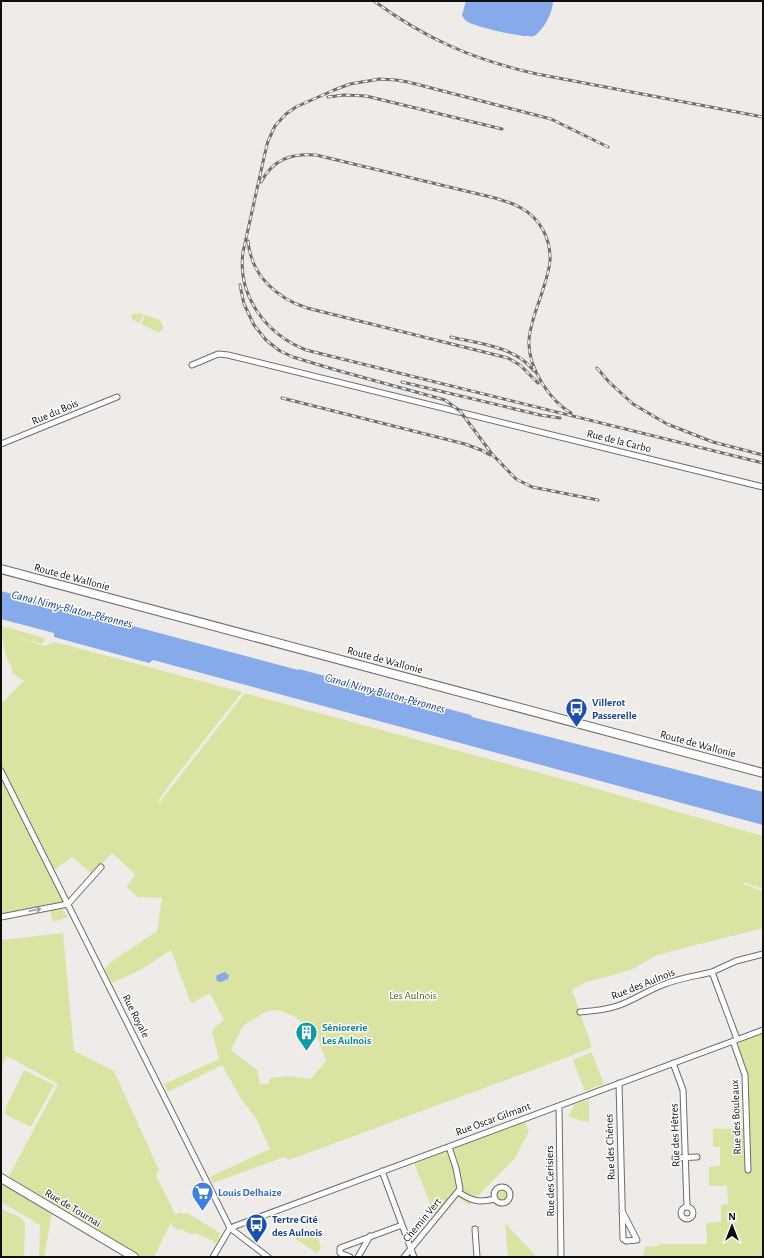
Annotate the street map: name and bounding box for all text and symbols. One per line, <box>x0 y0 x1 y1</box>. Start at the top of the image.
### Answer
street label: Rue du Bois <box>30 397 80 427</box>
street label: Rue de la Carbo <box>586 428 652 454</box>
street label: Route de Wallonie <box>33 562 111 592</box>
water label: Canal Nimy-Blaton-Péronnes <box>10 588 134 630</box>
street label: Route de Wallonie <box>346 645 424 675</box>
water label: Canal Nimy-Blaton-Péronnes <box>324 671 447 715</box>
bus stop icon: Villerot Passerelle <box>563 695 589 728</box>
place label: Villerot Passerelle <box>592 697 637 721</box>
street label: Route de Wallonie <box>659 729 737 759</box>
one-way arrow <box>28 906 41 914</box>
street label: Rue des Aulnois <box>610 966 676 1002</box>
park label: Les Aulnois <box>389 990 437 1001</box>
street label: Rue Royale <box>120 993 152 1039</box>
building icon: Séniorerie Les Aulnois <box>293 1020 319 1053</box>
place label: Séniorerie Les Aulnois <box>322 1022 371 1046</box>
street label: Rue des Bouleaux <box>729 1079 743 1155</box>
street label: Rue Oscar Gilmant <box>454 1100 532 1138</box>
street label: Rue des Hêtres <box>668 1103 682 1167</box>
street label: Rue des Chênes <box>603 1114 617 1180</box>
street label: Rue des Cerisiers <box>544 1145 556 1217</box>
supermarket icon: Louis Delhaize <box>190 1179 216 1212</box>
street label: Rue de Tournai <box>43 1187 103 1229</box>
place label: Louis Delhaize <box>218 1187 282 1198</box>
street label: Chemin Vert <box>401 1196 444 1244</box>
north arrow <box>712 1206 752 1246</box>
text: N <box>728 1211 736 1222</box>
bus stop icon: Tertre Cité des Aulnois <box>244 1212 270 1245</box>
place label: Tertre Cité des Aulnois <box>272 1214 322 1238</box>

